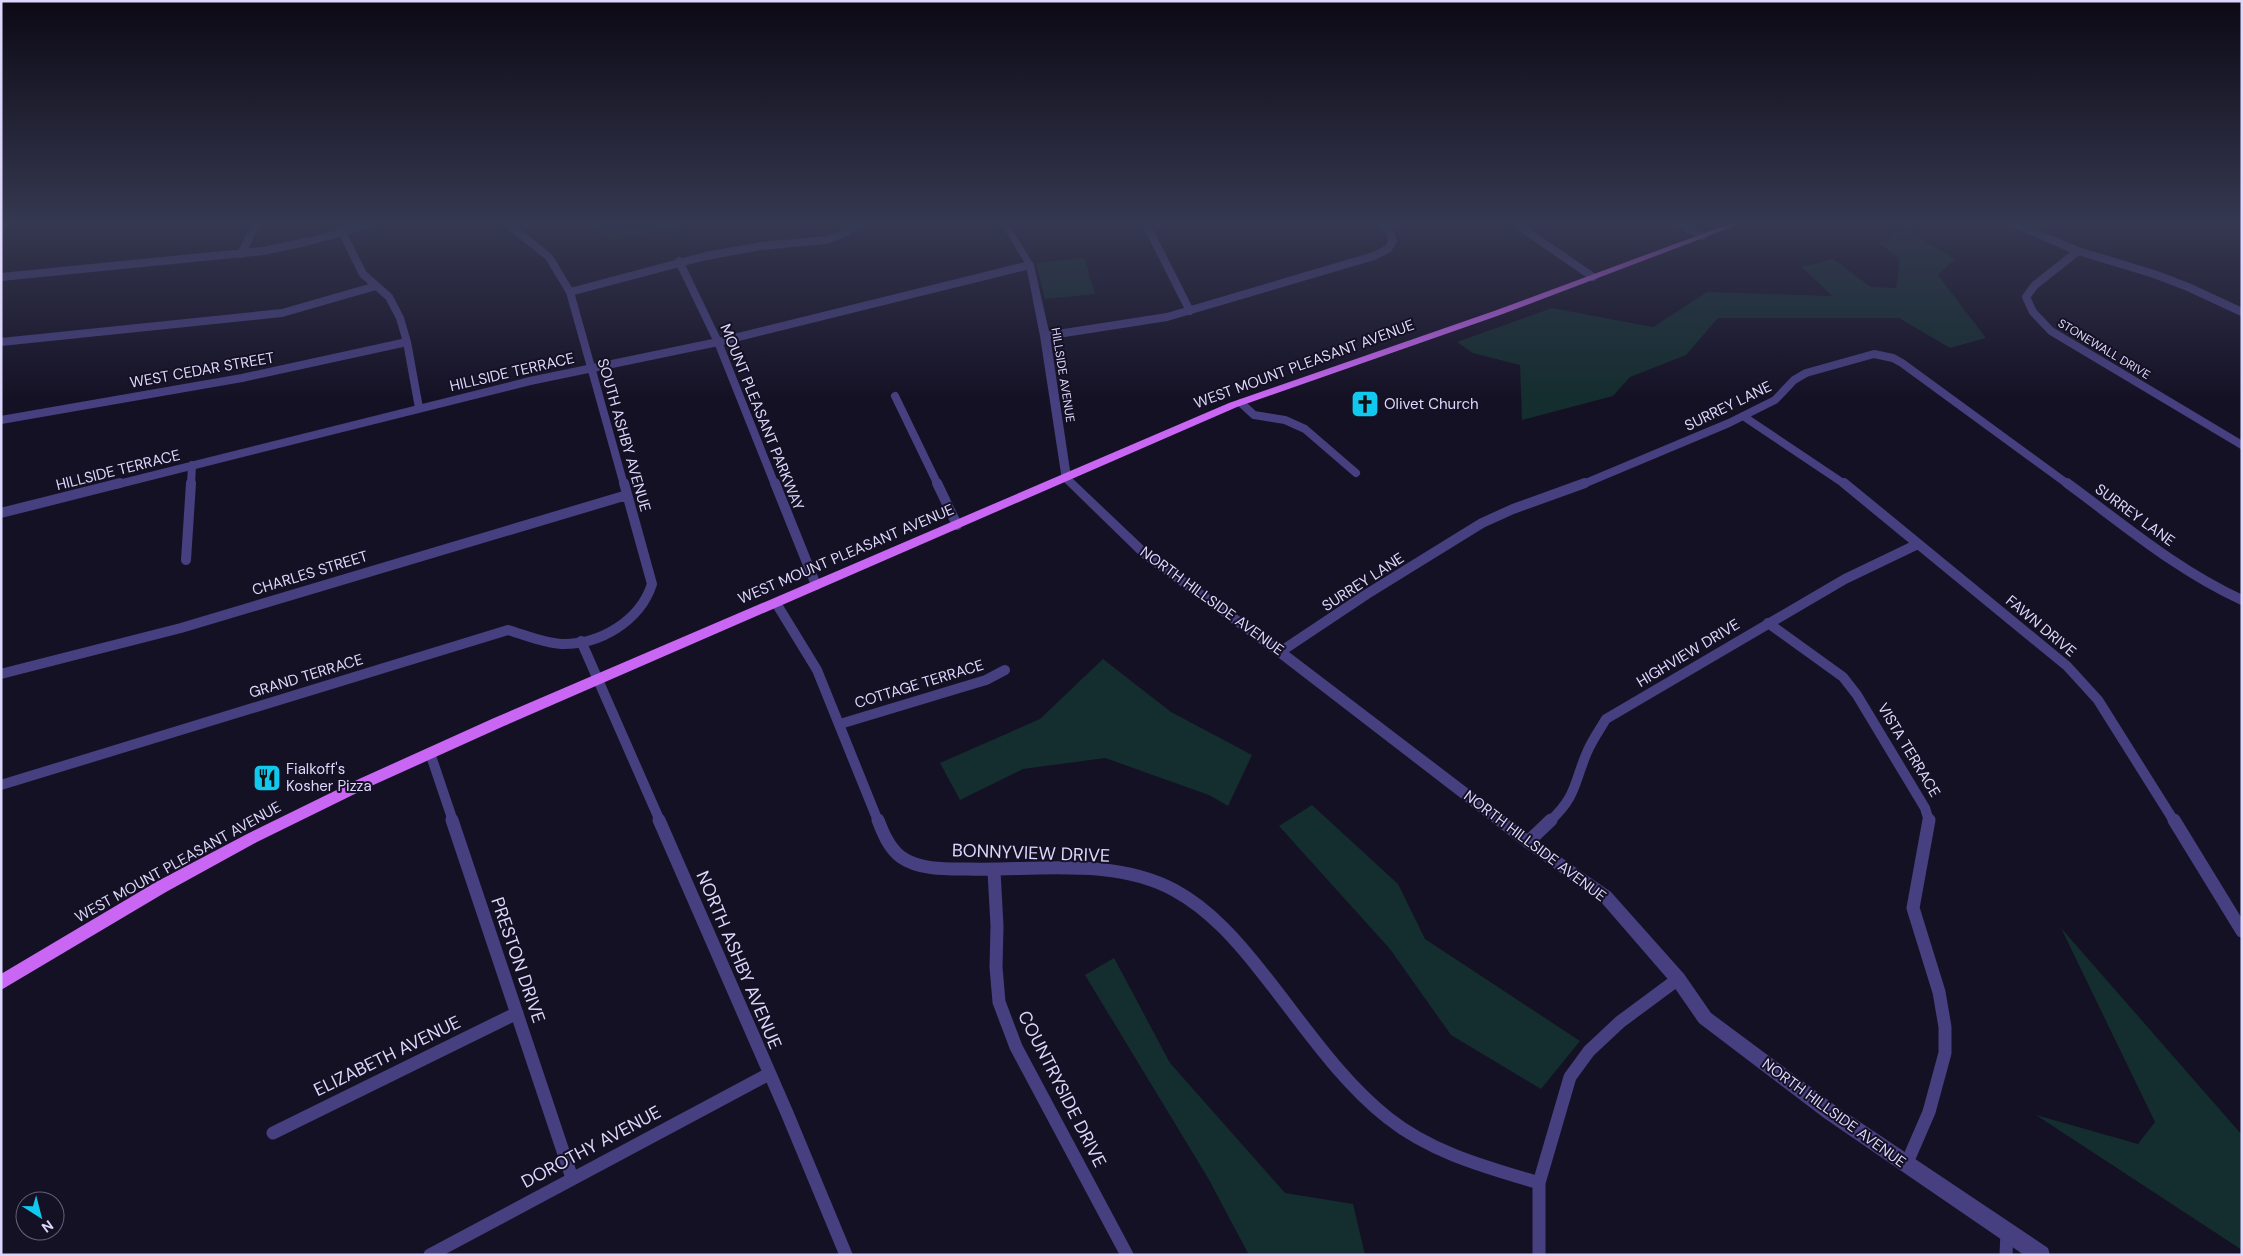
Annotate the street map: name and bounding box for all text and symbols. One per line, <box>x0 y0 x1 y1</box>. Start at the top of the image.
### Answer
street label: WEST MOUNT PLEASANT AVENUE <box>1191 315 1417 413</box>
street label: STONEWALL DRIVE <box>2055 315 2153 383</box>
street label: MOUNT PLEASANT PARKWAY <box>715 321 809 513</box>
street label: HILLSIDE AVENUE <box>1048 326 1078 424</box>
street label: WEST CEDAR STREET <box>128 347 276 393</box>
street label: HILLSIDE TERRACE <box>448 348 576 396</box>
street label: SOUTH ASHBY AVENUE <box>593 356 655 514</box>
street label: SURREY LANE <box>1681 376 1775 436</box>
church icon: Olivet Church <box>1350 389 1380 419</box>
place label: Olivet Church <box>1384 394 1479 414</box>
street label: HILLSIDE TERRACE <box>54 445 182 495</box>
street label: SURREY LANE <box>2091 479 2179 551</box>
street label: WEST MOUNT PLEASANT AVENUE <box>735 499 957 609</box>
street label: NORTH HILLSIDE AVENUE <box>1136 542 1288 660</box>
street label: CHARLES STREET <box>250 546 370 600</box>
street label: SURREY LANE <box>1318 548 1408 616</box>
street label: FAWN DRIVE <box>2002 591 2080 661</box>
street label: HIGHVIEW DRIVE <box>1633 614 1743 692</box>
street label: GRAND TERRACE <box>247 649 365 703</box>
street label: COTTAGE TERRACE <box>852 655 986 713</box>
street label: VISTA TERRACE <box>1873 699 1945 801</box>
place label: Fialkoff's Kosher Pizza <box>286 759 372 796</box>
restaurant icon: Fialkoff's Kosher Pizza <box>252 763 282 793</box>
street label: NORTH HILLSIDE AVENUE <box>1460 786 1610 906</box>
street label: WEST MOUNT PLEASANT AVENUE <box>71 797 285 927</box>
street label: BONNYVIEW DRIVE <box>952 838 1110 868</box>
street label: NORTH ASHBY AVENUE <box>691 867 787 1053</box>
street label: PRESTON DRIVE <box>485 894 551 1026</box>
street label: COUNTRYSIDE DRIVE <box>1012 1007 1112 1171</box>
street label: ELIZABETH AVENUE <box>310 1010 464 1102</box>
street label: NORTH HILLSIDE AVENUE <box>1758 1054 1910 1172</box>
street label: DOROTHY AVENUE <box>517 1100 665 1194</box>
north arrow <box>15 1191 65 1241</box>
text: N <box>38 1216 57 1237</box>

